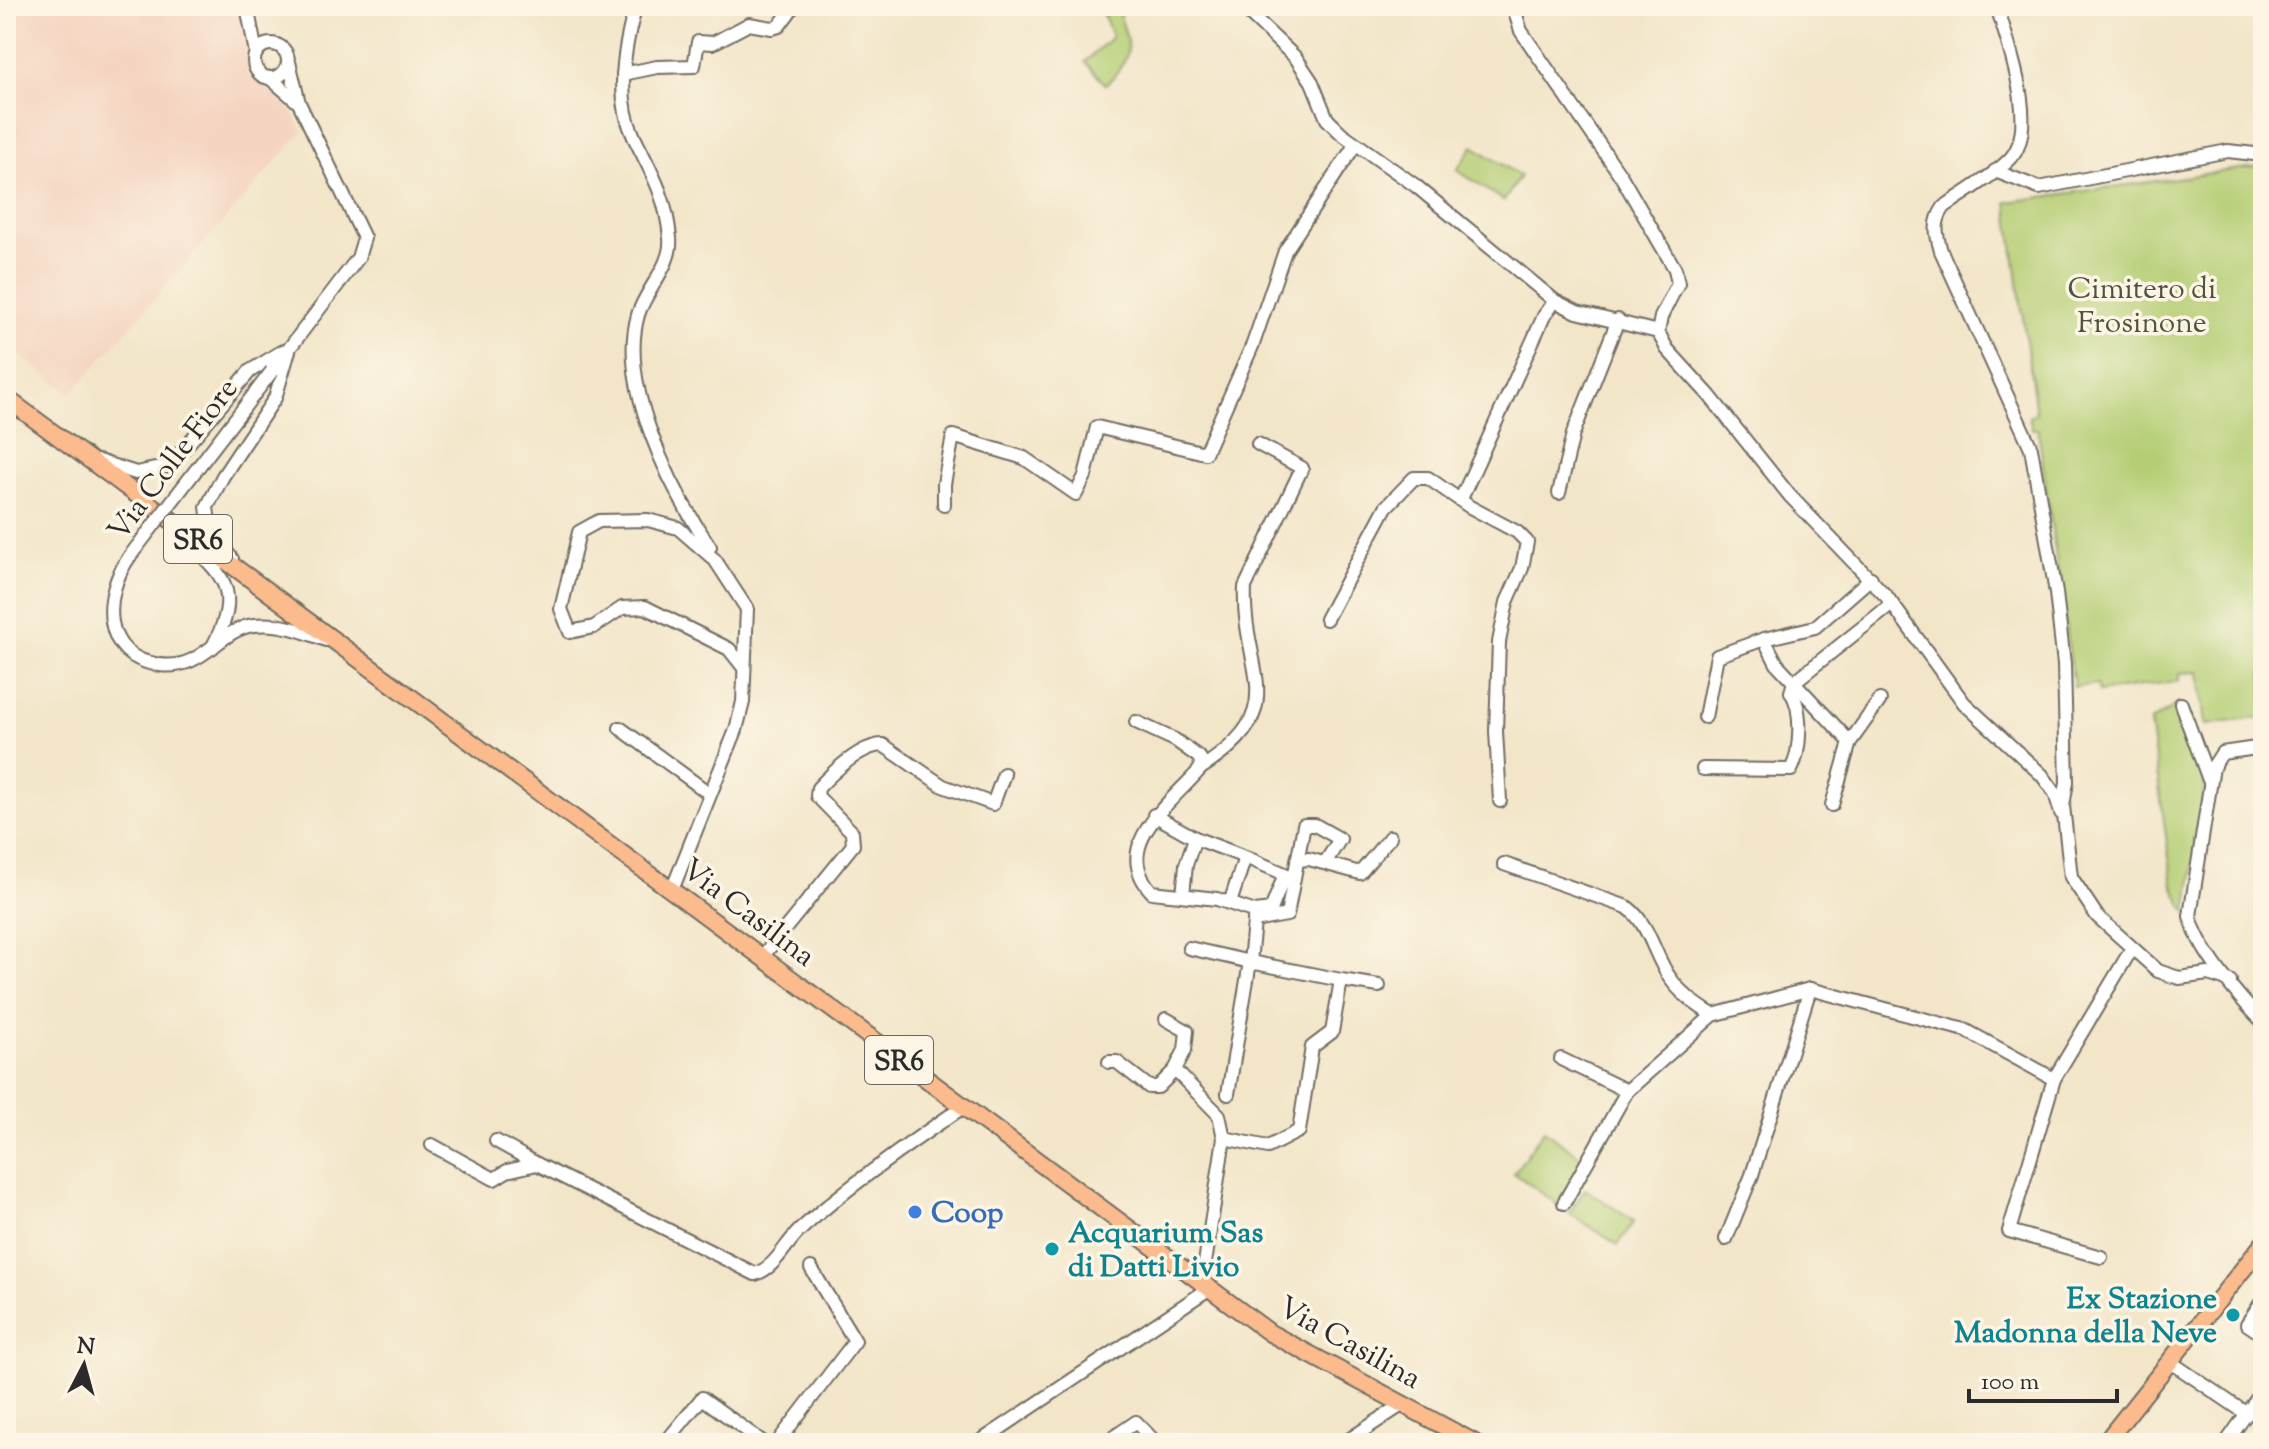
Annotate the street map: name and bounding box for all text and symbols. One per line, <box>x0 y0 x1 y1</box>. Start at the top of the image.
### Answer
park label: Cimitero di Frosinone <box>2067 269 2217 346</box>
street label: Via Colle Fiore <box>99 370 249 551</box>
road number: SR6 <box>164 515 232 563</box>
street label: Via Casilina <box>672 849 823 979</box>
road number: SR6 <box>865 1036 933 1084</box>
place label: Coop <box>931 1193 1004 1236</box>
marker: Coop <box>906 1203 924 1221</box>
place label: Acquarium Sas di Datti Livio <box>1068 1213 1263 1290</box>
marker: Acquarium Sas di Datti Livio <box>1043 1240 1061 1258</box>
place label: Ex Stazione Madonna della Neve <box>1954 1279 2217 1356</box>
street label: Via Casilina <box>1269 1287 1428 1401</box>
marker: Ex Stazione Madonna della Neve <box>2224 1306 2242 1324</box>
north arrow <box>44 1325 124 1405</box>
text: N <box>75 1331 97 1365</box>
scale bar <box>1969 1353 2117 1403</box>
text: 100 m <box>1981 1366 2039 1400</box>

